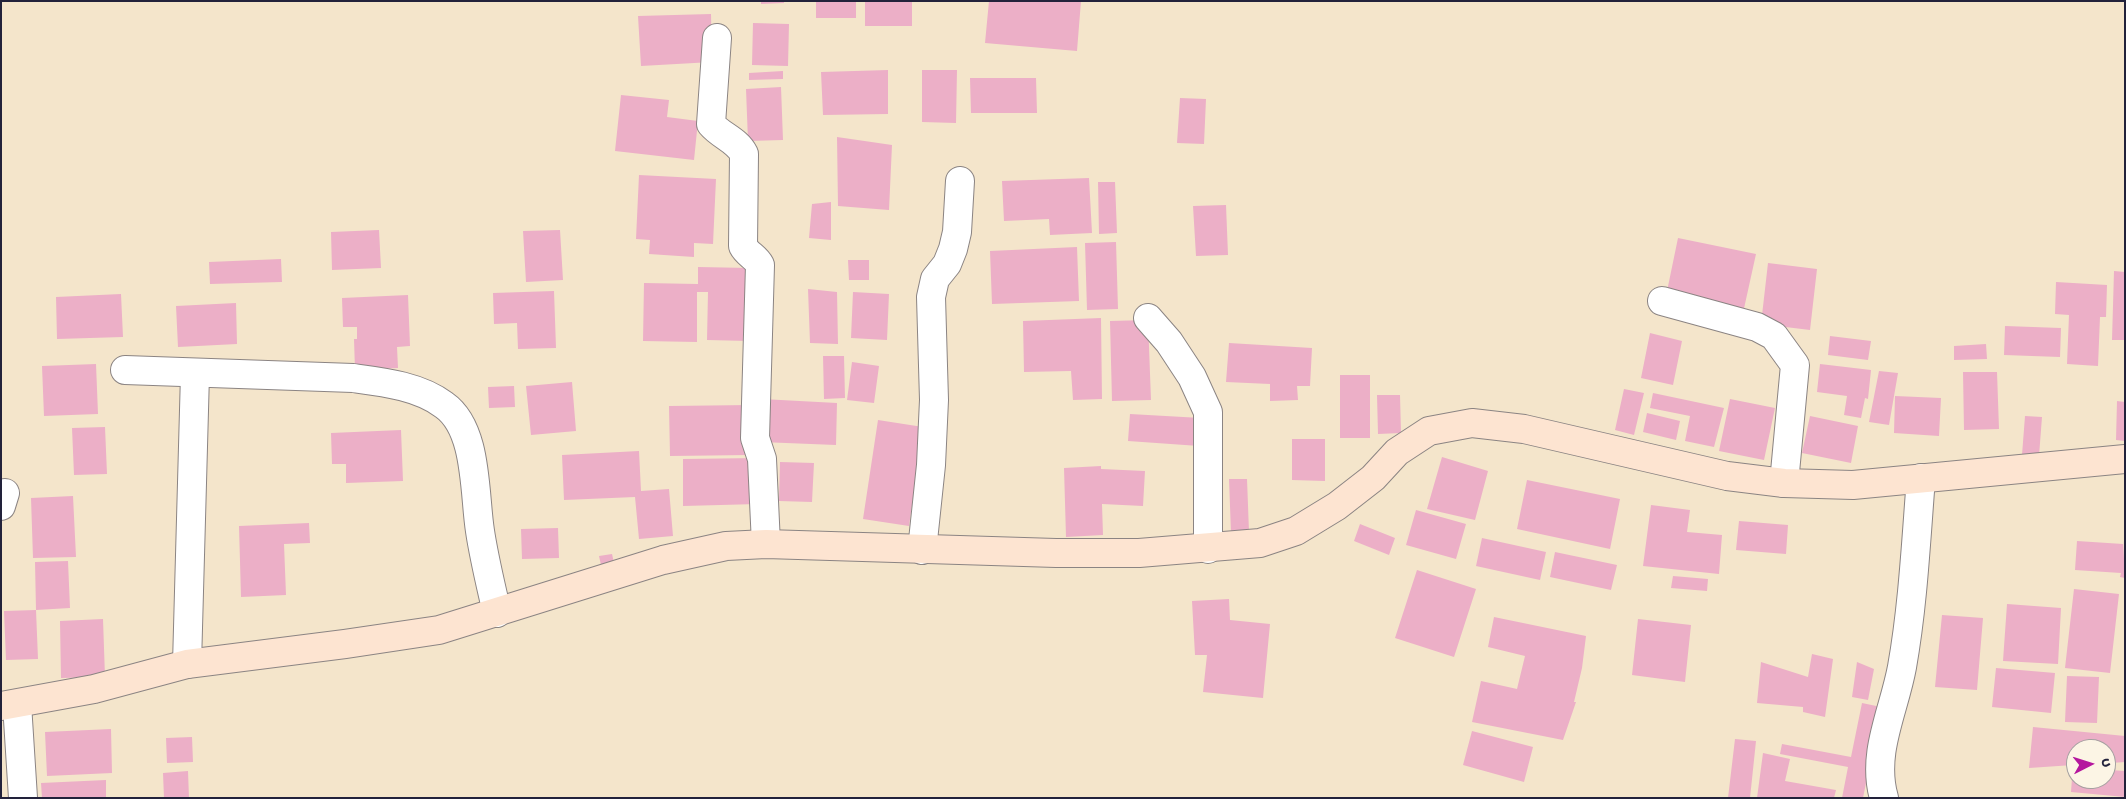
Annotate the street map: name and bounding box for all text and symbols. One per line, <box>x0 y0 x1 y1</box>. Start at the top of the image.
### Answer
north arrow <box>2066 739 2116 789</box>
text: U <box>2097 758 2114 768</box>

